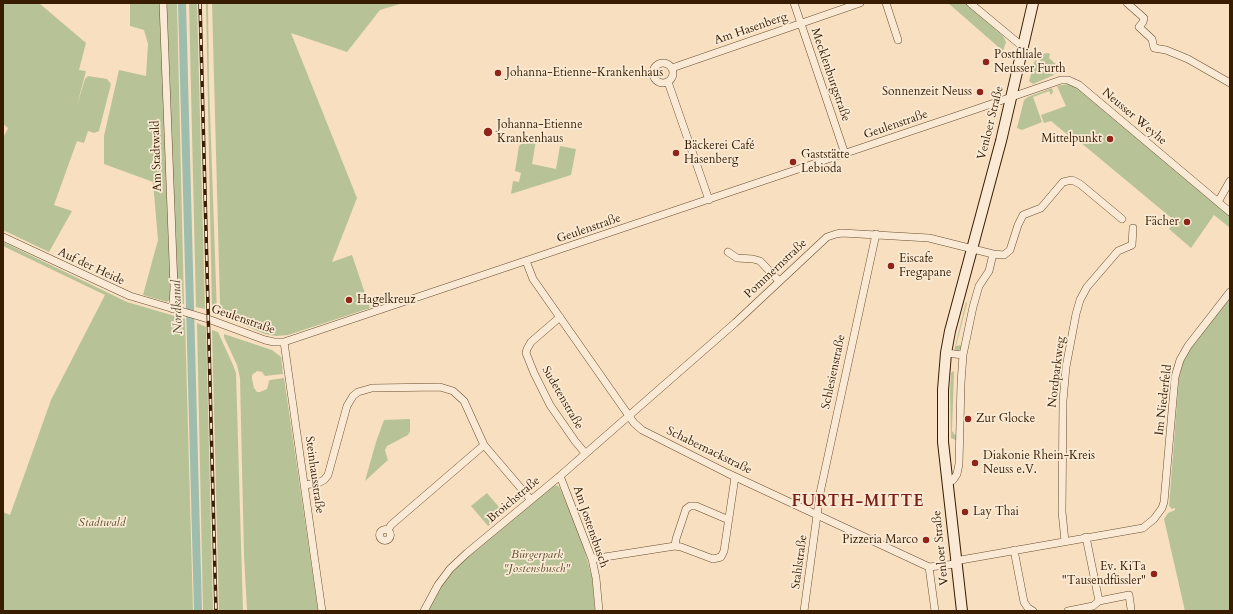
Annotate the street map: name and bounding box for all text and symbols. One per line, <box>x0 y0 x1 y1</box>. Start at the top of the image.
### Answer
street label: Am Hasenberg <box>713 10 789 48</box>
street label: Mecklenburgstraße <box>807 26 853 124</box>
place label: Postfiliale Neusser Furth <box>994 48 1066 76</box>
marker: Postfiliale Neusser Furth <box>981 57 991 67</box>
place label: Johanna-Etienne-Krankenhaus <box>506 66 663 80</box>
marker: Johanna-Etienne-Krankenhaus <box>493 68 503 78</box>
place label: Sonnenzeit Neuss <box>882 85 972 99</box>
street label: Venloer Straße <box>975 85 1007 161</box>
street label: Neusser Weyhe <box>1099 86 1169 148</box>
marker: Sonnenzeit Neuss <box>975 87 985 97</box>
street label: Geulenstraße <box>862 107 930 143</box>
place label: Johanna-Etienne Krankenhaus <box>497 118 583 146</box>
street label: Am Stadtwald <box>149 120 165 192</box>
marker: Johanna-Etienne Krankenhaus <box>482 126 494 138</box>
place label: Mittelpunkt <box>1041 132 1102 146</box>
marker: Mittelpunkt <box>1105 134 1115 144</box>
place label: Bäckerei Café Hasenberg <box>684 139 755 167</box>
marker: Bäckerei Café Hasenberg <box>671 148 681 158</box>
place label: Gaststätte Lebioda <box>801 148 850 176</box>
marker: Gaststätte Lebioda <box>788 157 798 167</box>
street label: Geulenstraße <box>555 211 623 247</box>
place label: Fächer <box>1145 215 1179 229</box>
marker: Fächer <box>1182 217 1192 227</box>
street label: Pommernstraße <box>742 236 810 302</box>
street label: Auf der Heide <box>55 245 127 289</box>
place label: Eiscafe Fregapane <box>899 252 951 280</box>
marker: Eiscafe Fregapane <box>886 261 896 271</box>
water label: Nordkanal <box>169 279 187 335</box>
place label: Hagelkreuz <box>357 293 416 307</box>
marker: Hagelkreuz <box>344 295 354 305</box>
street label: Geulenstraße <box>209 302 277 338</box>
street label: Schlesienstraße <box>819 333 849 411</box>
street label: Nordparkweg <box>1045 336 1069 408</box>
street label: Sudetenstraße <box>538 364 586 432</box>
street label: Im Niederfeld <box>1153 364 1175 436</box>
place label: Zur Glocke <box>976 412 1035 426</box>
marker: Zur Glocke <box>963 414 973 424</box>
street label: Schabernackstraße <box>664 424 754 478</box>
street label: Steinhausstraße <box>301 435 327 515</box>
place label: Diakonie Rhein-Kreis Neuss e.V. <box>983 449 1095 477</box>
marker: Diakonie Rhein-Kreis Neuss e.V. <box>970 458 980 468</box>
street label: Broichstraße <box>485 474 543 526</box>
street label: Am Jostensbusch <box>569 484 611 570</box>
district label: FURTH-MITTE <box>792 492 924 512</box>
place label: Lay Thai <box>973 505 1019 519</box>
marker: Lay Thai <box>960 507 970 517</box>
street label: Venloer Straße <box>930 510 952 586</box>
park label: Stadtwald <box>78 516 126 530</box>
place label: Pizzeria Marco <box>842 533 918 547</box>
street label: Stahlstraße <box>789 534 811 590</box>
marker: Pizzeria Marco <box>921 535 931 545</box>
park label: Bürgerpark "Jostensbusch" <box>504 548 570 576</box>
place label: Ev. KiTa "Tausendfüssler" <box>1062 560 1146 588</box>
marker: Ev. KiTa "Tausendfüssler" <box>1149 569 1159 579</box>

